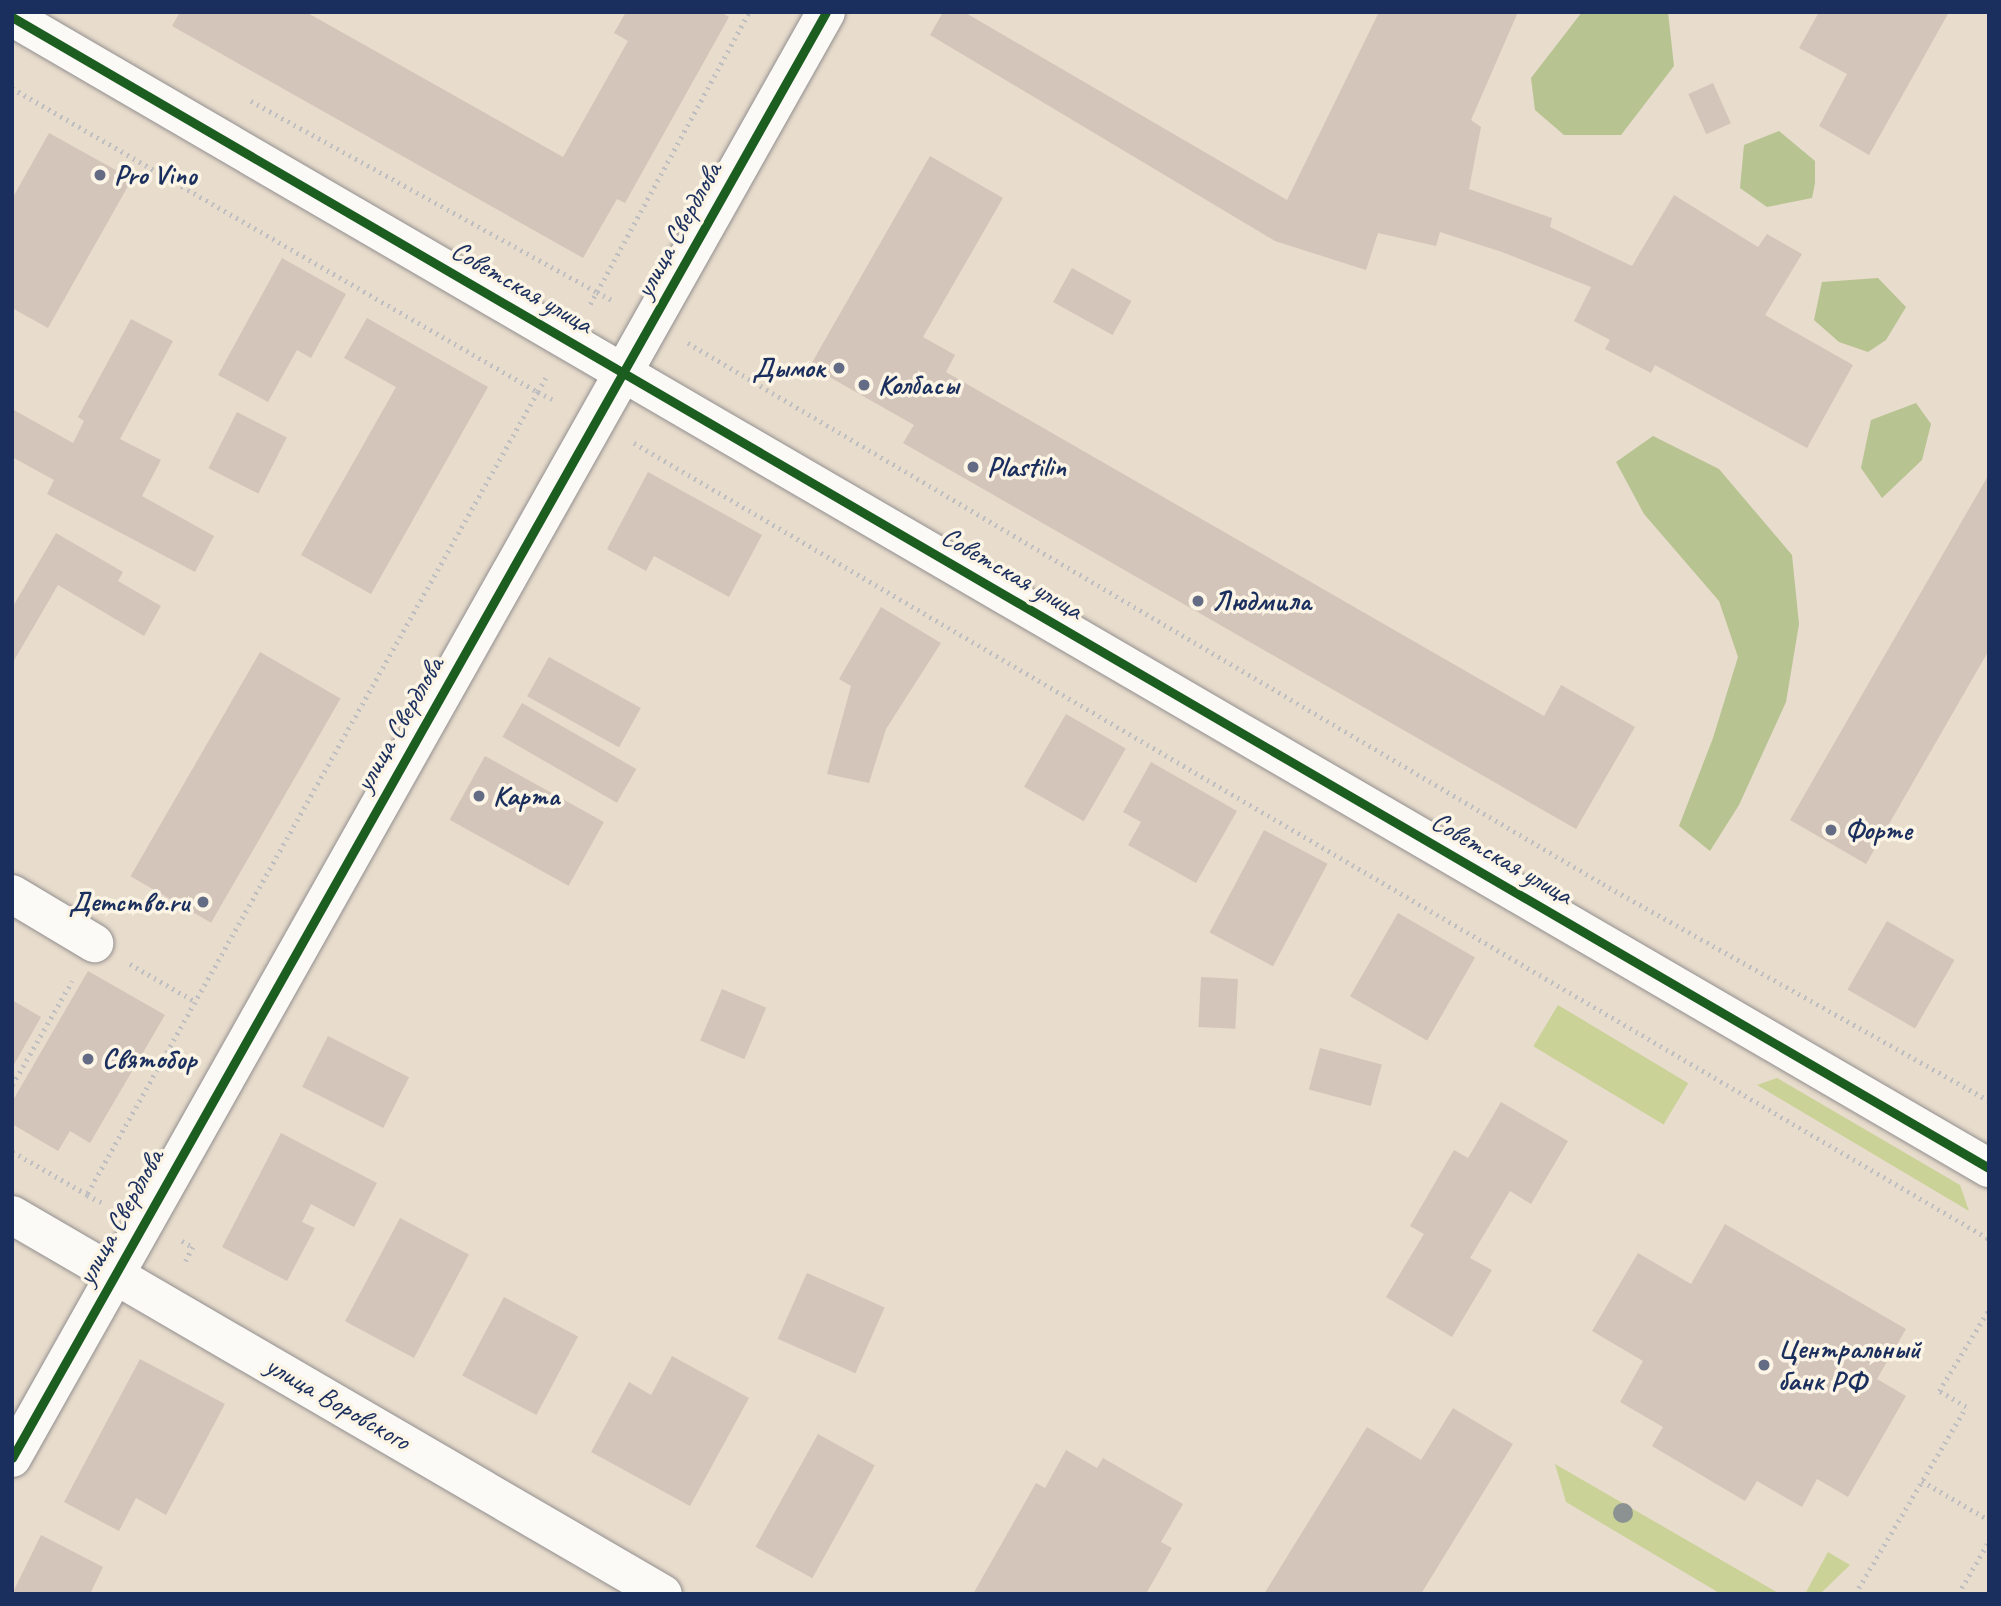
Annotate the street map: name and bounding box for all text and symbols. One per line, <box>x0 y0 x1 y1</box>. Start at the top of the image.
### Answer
street label: улица Свердлова <box>627 156 729 304</box>
place label: Pro Vino <box>114 158 196 192</box>
marker: Pro Vino <box>92 167 108 183</box>
street label: Советская улица <box>444 232 600 342</box>
place label: Дымок <box>752 351 825 385</box>
marker: Дымок <box>831 360 847 376</box>
place label: Колбасы <box>878 368 959 402</box>
marker: Колбасы <box>856 377 872 393</box>
place label: Plastilin <box>987 450 1066 484</box>
marker: Plastilin <box>965 459 981 475</box>
street label: Советская улица <box>934 518 1090 628</box>
place label: Людмила <box>1212 584 1311 618</box>
marker: Людмила <box>1190 593 1206 609</box>
street label: улица Свердлова <box>347 651 451 797</box>
place label: Карта <box>493 779 560 813</box>
marker: Карта <box>471 788 487 804</box>
street label: Советская улица <box>1424 803 1580 913</box>
place label: Форте <box>1845 813 1912 847</box>
marker: Форте <box>1823 822 1839 838</box>
place label: Детство.ru <box>69 885 189 919</box>
marker: Детство.ru <box>195 894 211 910</box>
place label: Святобор <box>102 1042 196 1076</box>
marker: Святобор <box>80 1051 96 1067</box>
street label: улица Свердлова <box>69 1143 171 1291</box>
place label: Центральный банк РФ <box>1778 1332 1920 1398</box>
street label: улица Воровского <box>259 1348 417 1458</box>
marker: Центральный банк РФ <box>1756 1357 1772 1373</box>

